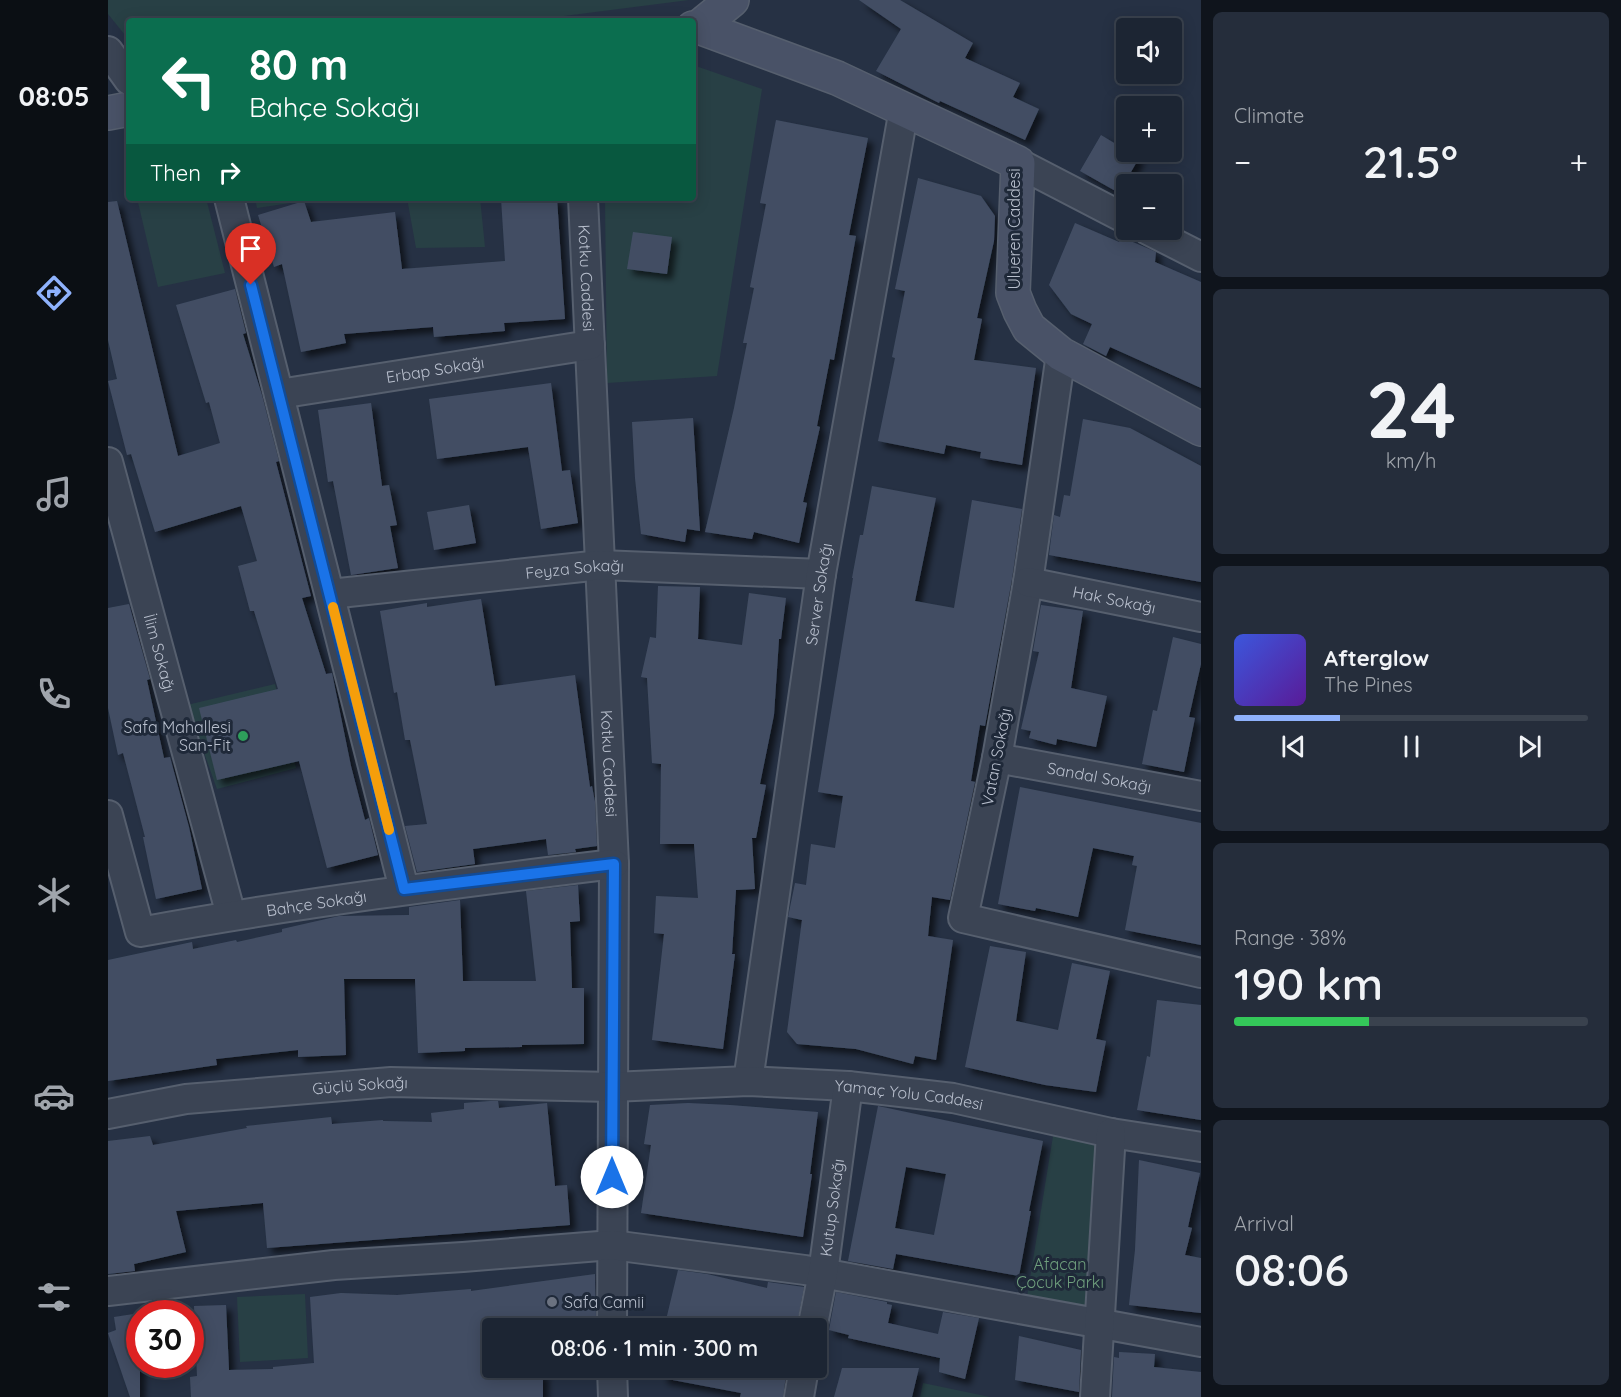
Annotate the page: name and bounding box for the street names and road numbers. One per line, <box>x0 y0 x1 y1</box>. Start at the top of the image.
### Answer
street label: Ulueren Caddesi <box>1004 168 1024 290</box>
street label: Kotku Caddesi <box>574 224 599 332</box>
street label: Erbap Sokağı <box>385 352 486 387</box>
street label: Server Sokağı <box>801 541 836 647</box>
street label: Feyza Sokağı <box>524 555 624 583</box>
street label: Hak Sokağı <box>1071 581 1158 618</box>
street label: İlim Sokağı <box>140 612 180 695</box>
street label: Vatan Sokağı <box>977 706 1015 808</box>
street label: Kotku Caddesi <box>597 709 622 817</box>
street label: Sandal Sokağı <box>1045 758 1153 797</box>
street label: Bahçe Sokağı <box>265 886 368 920</box>
street label: Güçlü Sokağı <box>311 1072 408 1099</box>
street label: Yamaç Yolu Caddesi <box>834 1075 985 1114</box>
street label: Kutup Sokağı <box>815 1157 848 1258</box>

